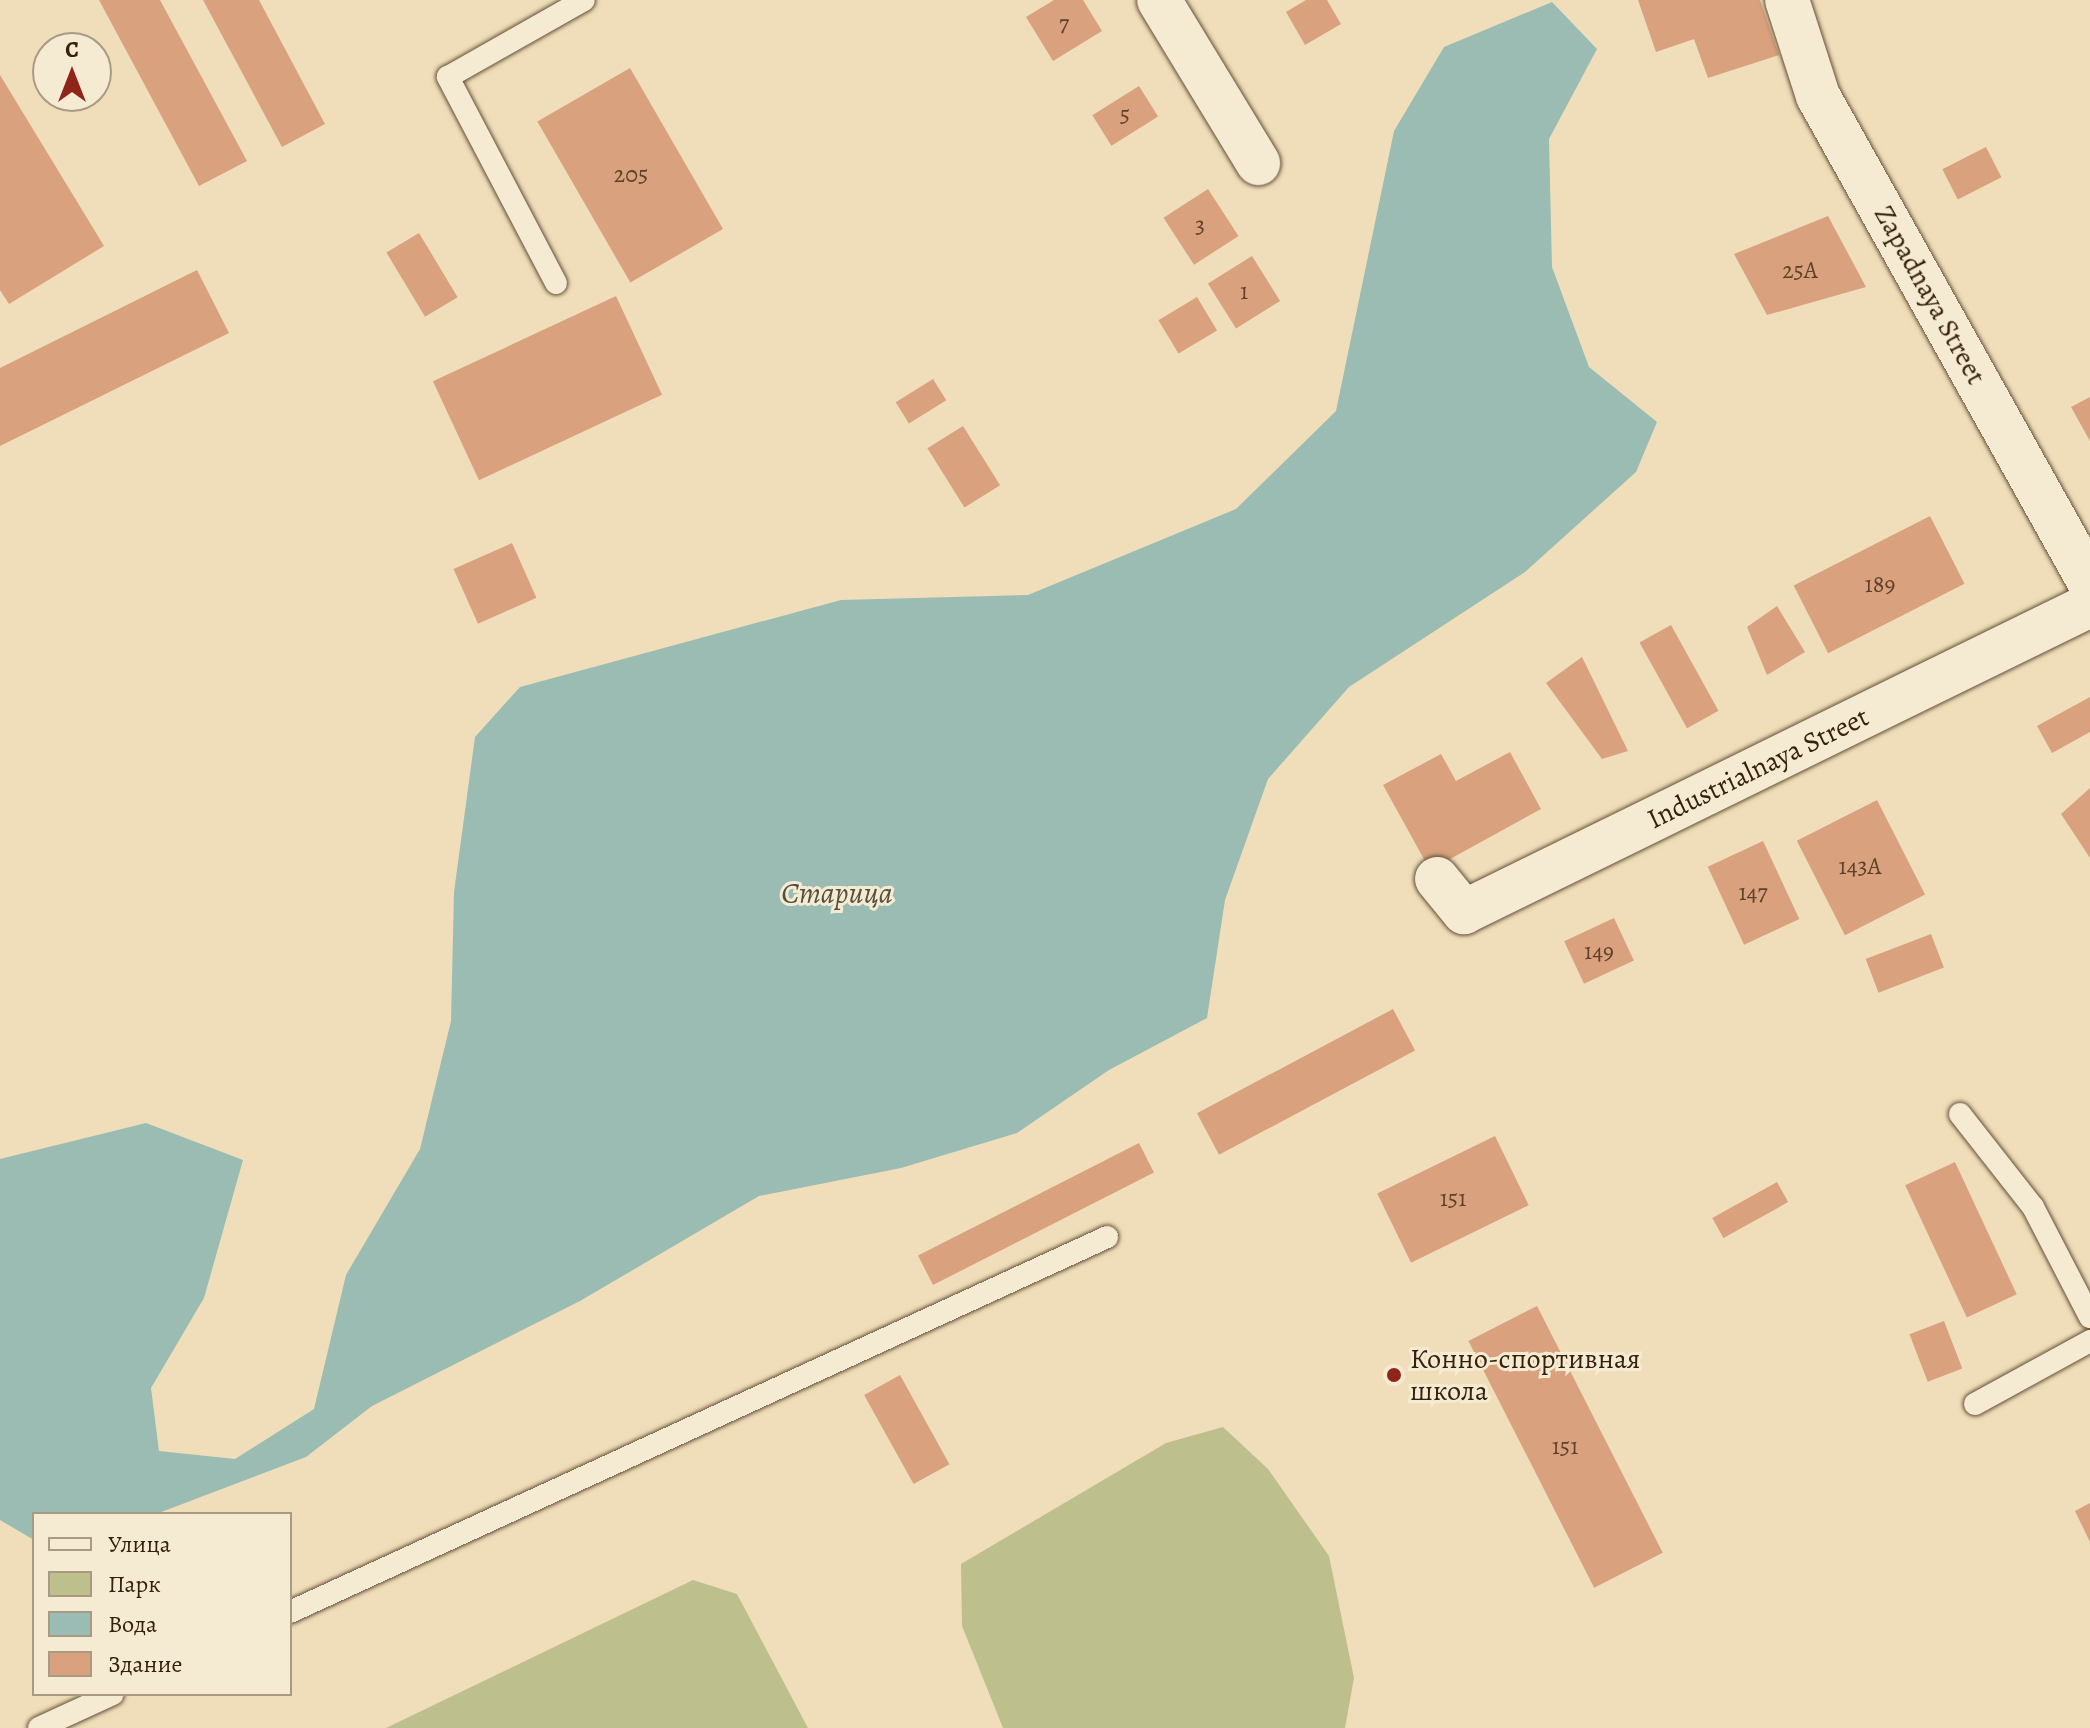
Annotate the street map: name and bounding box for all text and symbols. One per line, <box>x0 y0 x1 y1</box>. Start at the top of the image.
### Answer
house number: 7 <box>1059 10 1069 38</box>
north arrow <box>32 32 112 112</box>
text: С <box>65 35 79 65</box>
house number: 5 <box>1120 101 1130 129</box>
house number: 205 <box>614 161 648 189</box>
street label: Zapadnaya Street <box>1867 200 1993 390</box>
house number: 3 <box>1195 212 1205 240</box>
house number: 25А <box>1782 257 1818 285</box>
house number: 1 <box>1240 278 1248 306</box>
house number: 189 <box>1865 571 1895 599</box>
street label: Industrialnaya Street <box>1642 700 1874 836</box>
house number: 143А <box>1838 853 1882 881</box>
water label: Старица <box>781 875 893 911</box>
house number: 147 <box>1738 879 1768 907</box>
house number: 149 <box>1584 938 1614 966</box>
house number: 151 <box>1440 1185 1466 1213</box>
place label: Конно-спортивная школа <box>1410 1342 1640 1408</box>
marker: Конно-спортивная школа <box>1385 1366 1403 1384</box>
house number: 151 <box>1552 1433 1578 1461</box>
legend <box>32 1512 292 1696</box>
text: Улица <box>108 1528 171 1560</box>
text: Парк <box>108 1568 161 1600</box>
text: Вода <box>108 1608 157 1640</box>
text: Здание <box>108 1648 183 1680</box>

